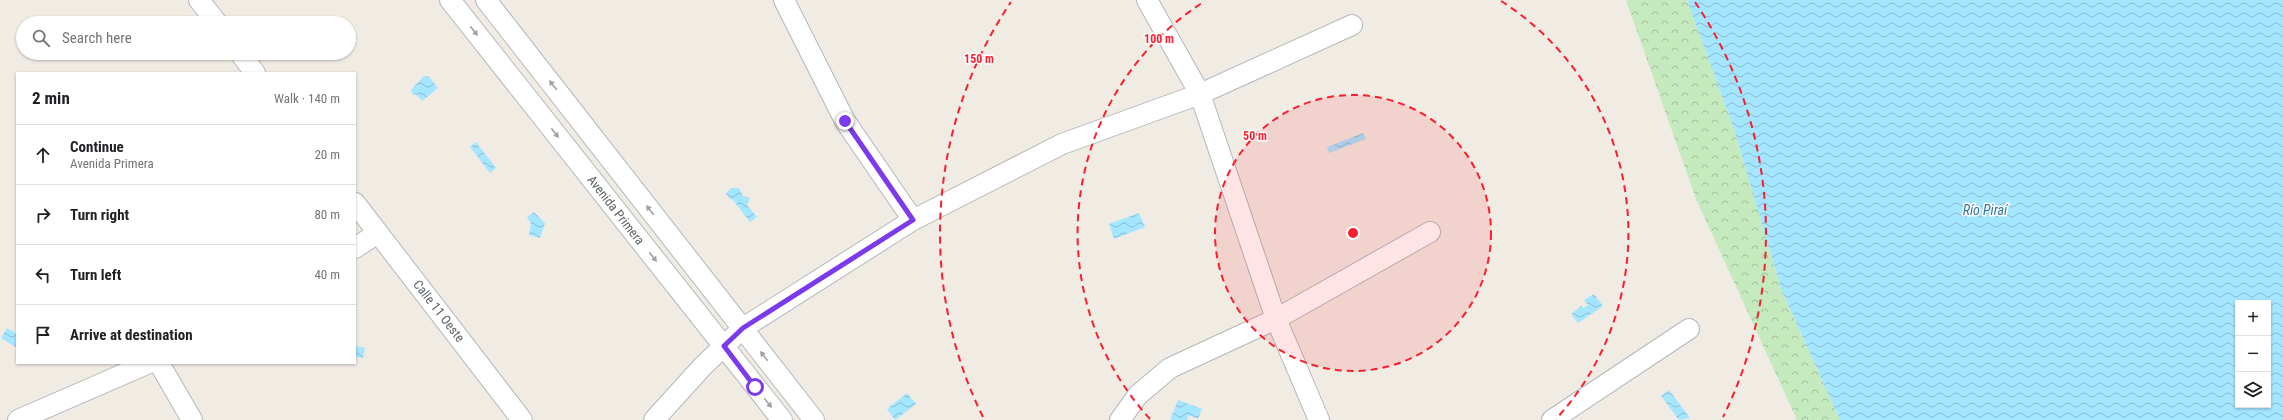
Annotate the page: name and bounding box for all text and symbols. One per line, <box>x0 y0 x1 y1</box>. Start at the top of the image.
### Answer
search box <box>16 16 356 60</box>
one-way arrow <box>470 25 479 36</box>
icon: search <box>30 27 52 49</box>
text: Search here <box>62 29 132 47</box>
text: 100 m <box>1144 32 1174 46</box>
text: 150 m <box>964 52 994 66</box>
one-way arrow <box>548 80 557 91</box>
text: 2 min <box>32 88 70 108</box>
text: Walk · 140 m <box>274 91 340 106</box>
route end <box>836 112 854 130</box>
one-way arrow <box>551 127 559 138</box>
text: 50 m <box>1243 129 1267 143</box>
text: Continue <box>70 138 124 156</box>
icon: ahead <box>32 144 54 166</box>
text: 20 m <box>314 147 340 162</box>
text: Avenida Primera <box>70 156 154 171</box>
street label: Avenida Primera <box>584 172 648 248</box>
water label: Río Piraí <box>1963 202 2009 218</box>
icon: right <box>32 204 54 226</box>
one-way arrow <box>646 204 654 215</box>
text: Turn right <box>70 206 129 224</box>
text: 80 m <box>314 207 340 222</box>
centre of rings <box>1346 226 1360 240</box>
one-way arrow <box>649 251 657 262</box>
icon: left <box>32 264 54 286</box>
text: Turn left <box>70 266 121 284</box>
text: 40 m <box>314 267 340 282</box>
street label: Calle 11 Oeste <box>410 277 468 345</box>
map controls <box>2235 300 2271 408</box>
button: + <box>2235 300 2271 336</box>
icon: arrive <box>32 324 54 346</box>
text: Arrive at destination <box>70 326 193 344</box>
button: − <box>2235 336 2271 372</box>
one-way arrow <box>760 351 769 362</box>
button: layers <box>2235 372 2271 408</box>
route start <box>746 378 764 396</box>
one-way arrow <box>763 397 772 408</box>

